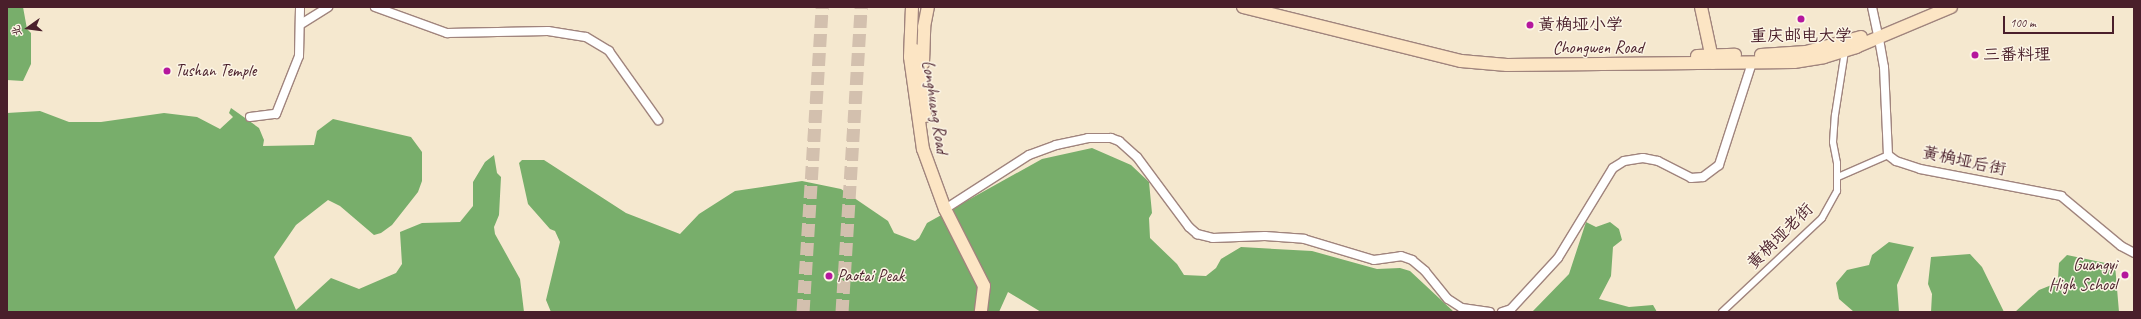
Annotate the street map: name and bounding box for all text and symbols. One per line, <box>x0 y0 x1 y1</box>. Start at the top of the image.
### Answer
north arrow <box>8 8 48 48</box>
scale bar <box>2005 8 2116 34</box>
marker: 重庆邮电大学 <box>1796 14 1806 24</box>
place label: 黄桷垭小学 <box>1538 15 1623 35</box>
text: 100 m <box>2010 15 2036 31</box>
marker: 黄桷垭小学 <box>1525 20 1535 30</box>
text: 北 <box>8 24 24 38</box>
place label: 重庆邮电大学 <box>1750 26 1852 46</box>
street label: Chongwen Road <box>1553 38 1643 58</box>
place label: 三番料理 <box>1983 45 2051 65</box>
marker: 三番料理 <box>1970 50 1980 60</box>
street label: Longhuang Road <box>918 59 952 155</box>
place label: Tushan Temple <box>175 61 256 81</box>
marker: Tushan Temple <box>162 66 172 76</box>
street label: 黄桷垭后街 <box>1920 142 2008 180</box>
street label: 黄桷垭老街 <box>1743 199 1817 273</box>
place label: Guangyi High School <box>2050 255 2117 295</box>
place label: Paotai Peak <box>837 266 904 286</box>
marker: Guangyi High School <box>2120 270 2130 280</box>
marker: Paotai Peak <box>824 271 834 281</box>

